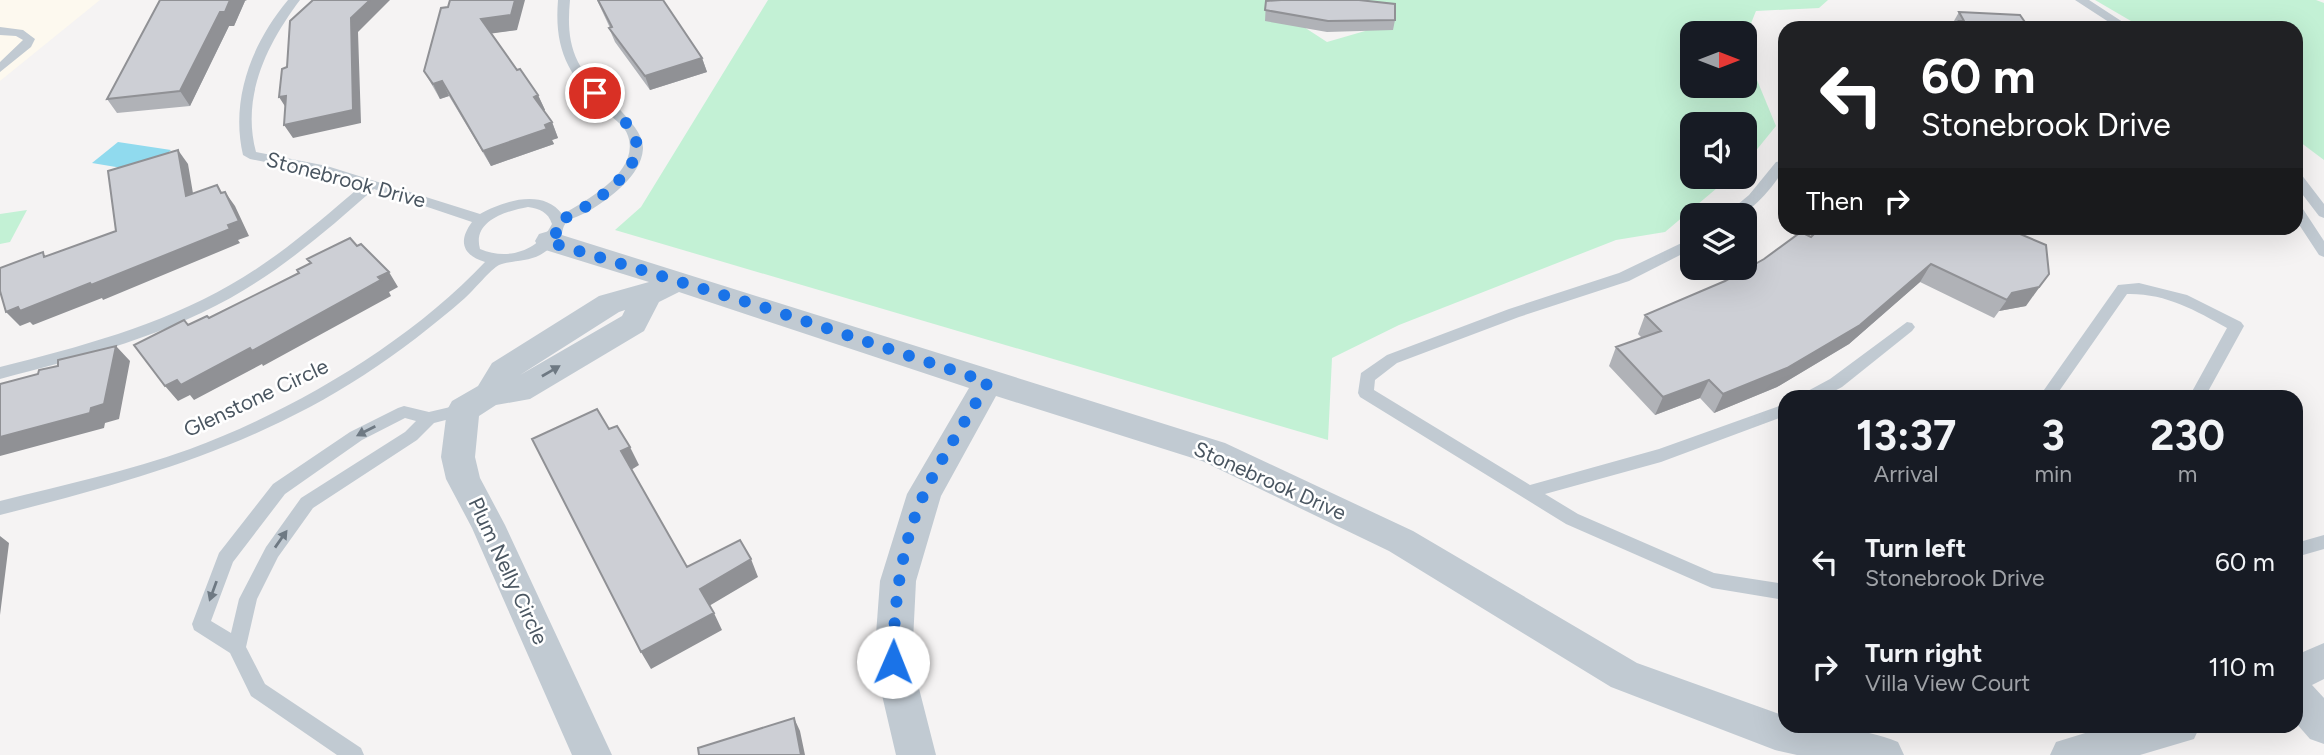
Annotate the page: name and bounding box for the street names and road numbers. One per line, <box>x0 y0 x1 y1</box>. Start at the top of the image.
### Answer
street label: Stonebrook Drive <box>264 146 428 213</box>
street label: Glenstone Circle <box>180 353 332 442</box>
street label: Stonebrook Drive <box>1190 436 1350 525</box>
street label: Plum Nelly Circle <box>463 493 553 648</box>

